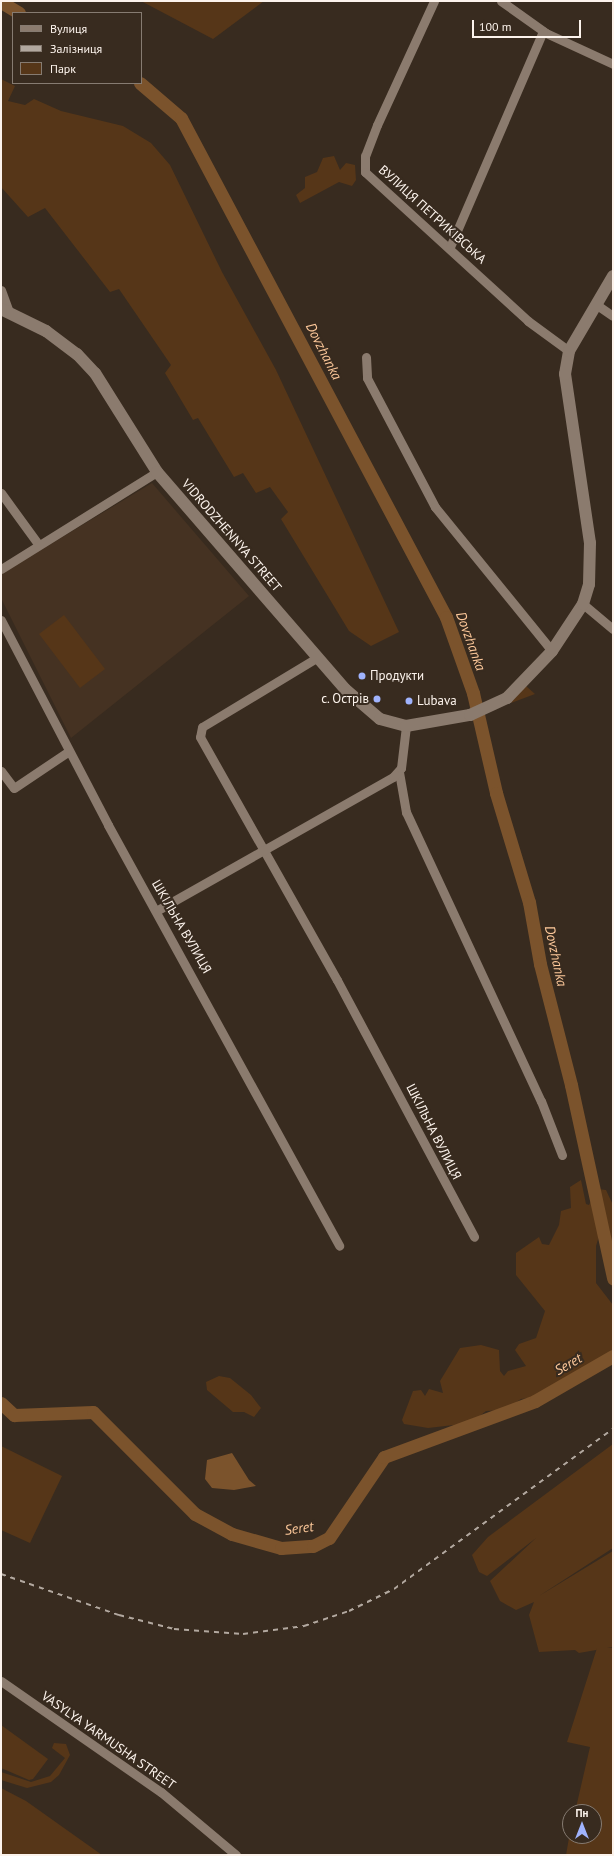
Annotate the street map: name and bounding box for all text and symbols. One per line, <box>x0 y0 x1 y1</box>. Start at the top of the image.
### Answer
legend <box>12 12 142 84</box>
scale bar <box>474 12 583 38</box>
text: 100 m <box>479 19 512 34</box>
text: Вулиця <box>50 21 87 36</box>
text: Залізниця <box>50 41 102 56</box>
text: Парк <box>50 61 76 76</box>
street label: ВУЛИЦЯ ПЕТРИКІВСЬКА <box>375 163 489 267</box>
water label: Dovzhanka <box>302 320 346 382</box>
street label: VIDRODZHENNYA STREET <box>178 476 284 596</box>
water label: Dovzhanka <box>453 609 489 673</box>
place label: Продукти <box>370 668 424 684</box>
marker: Продукти <box>357 671 367 681</box>
place label: с. Острів <box>320 691 369 707</box>
place label: Lubava <box>417 693 457 709</box>
marker: с. Острів <box>372 694 382 704</box>
marker: Lubava <box>404 696 414 706</box>
street label: ШКІЛЬНА ВУЛИЦЯ <box>148 877 214 977</box>
water label: Dovzhanka <box>541 924 571 988</box>
street label: ШКІЛЬНА ВУЛИЦЯ <box>402 1081 464 1183</box>
water label: Seret <box>551 1349 585 1379</box>
water label: Seret <box>283 1518 315 1538</box>
street label: VASYLYA YARMUSHA STREET <box>37 1688 179 1794</box>
north arrow <box>562 1804 602 1844</box>
text: Пн <box>576 1806 588 1820</box>

